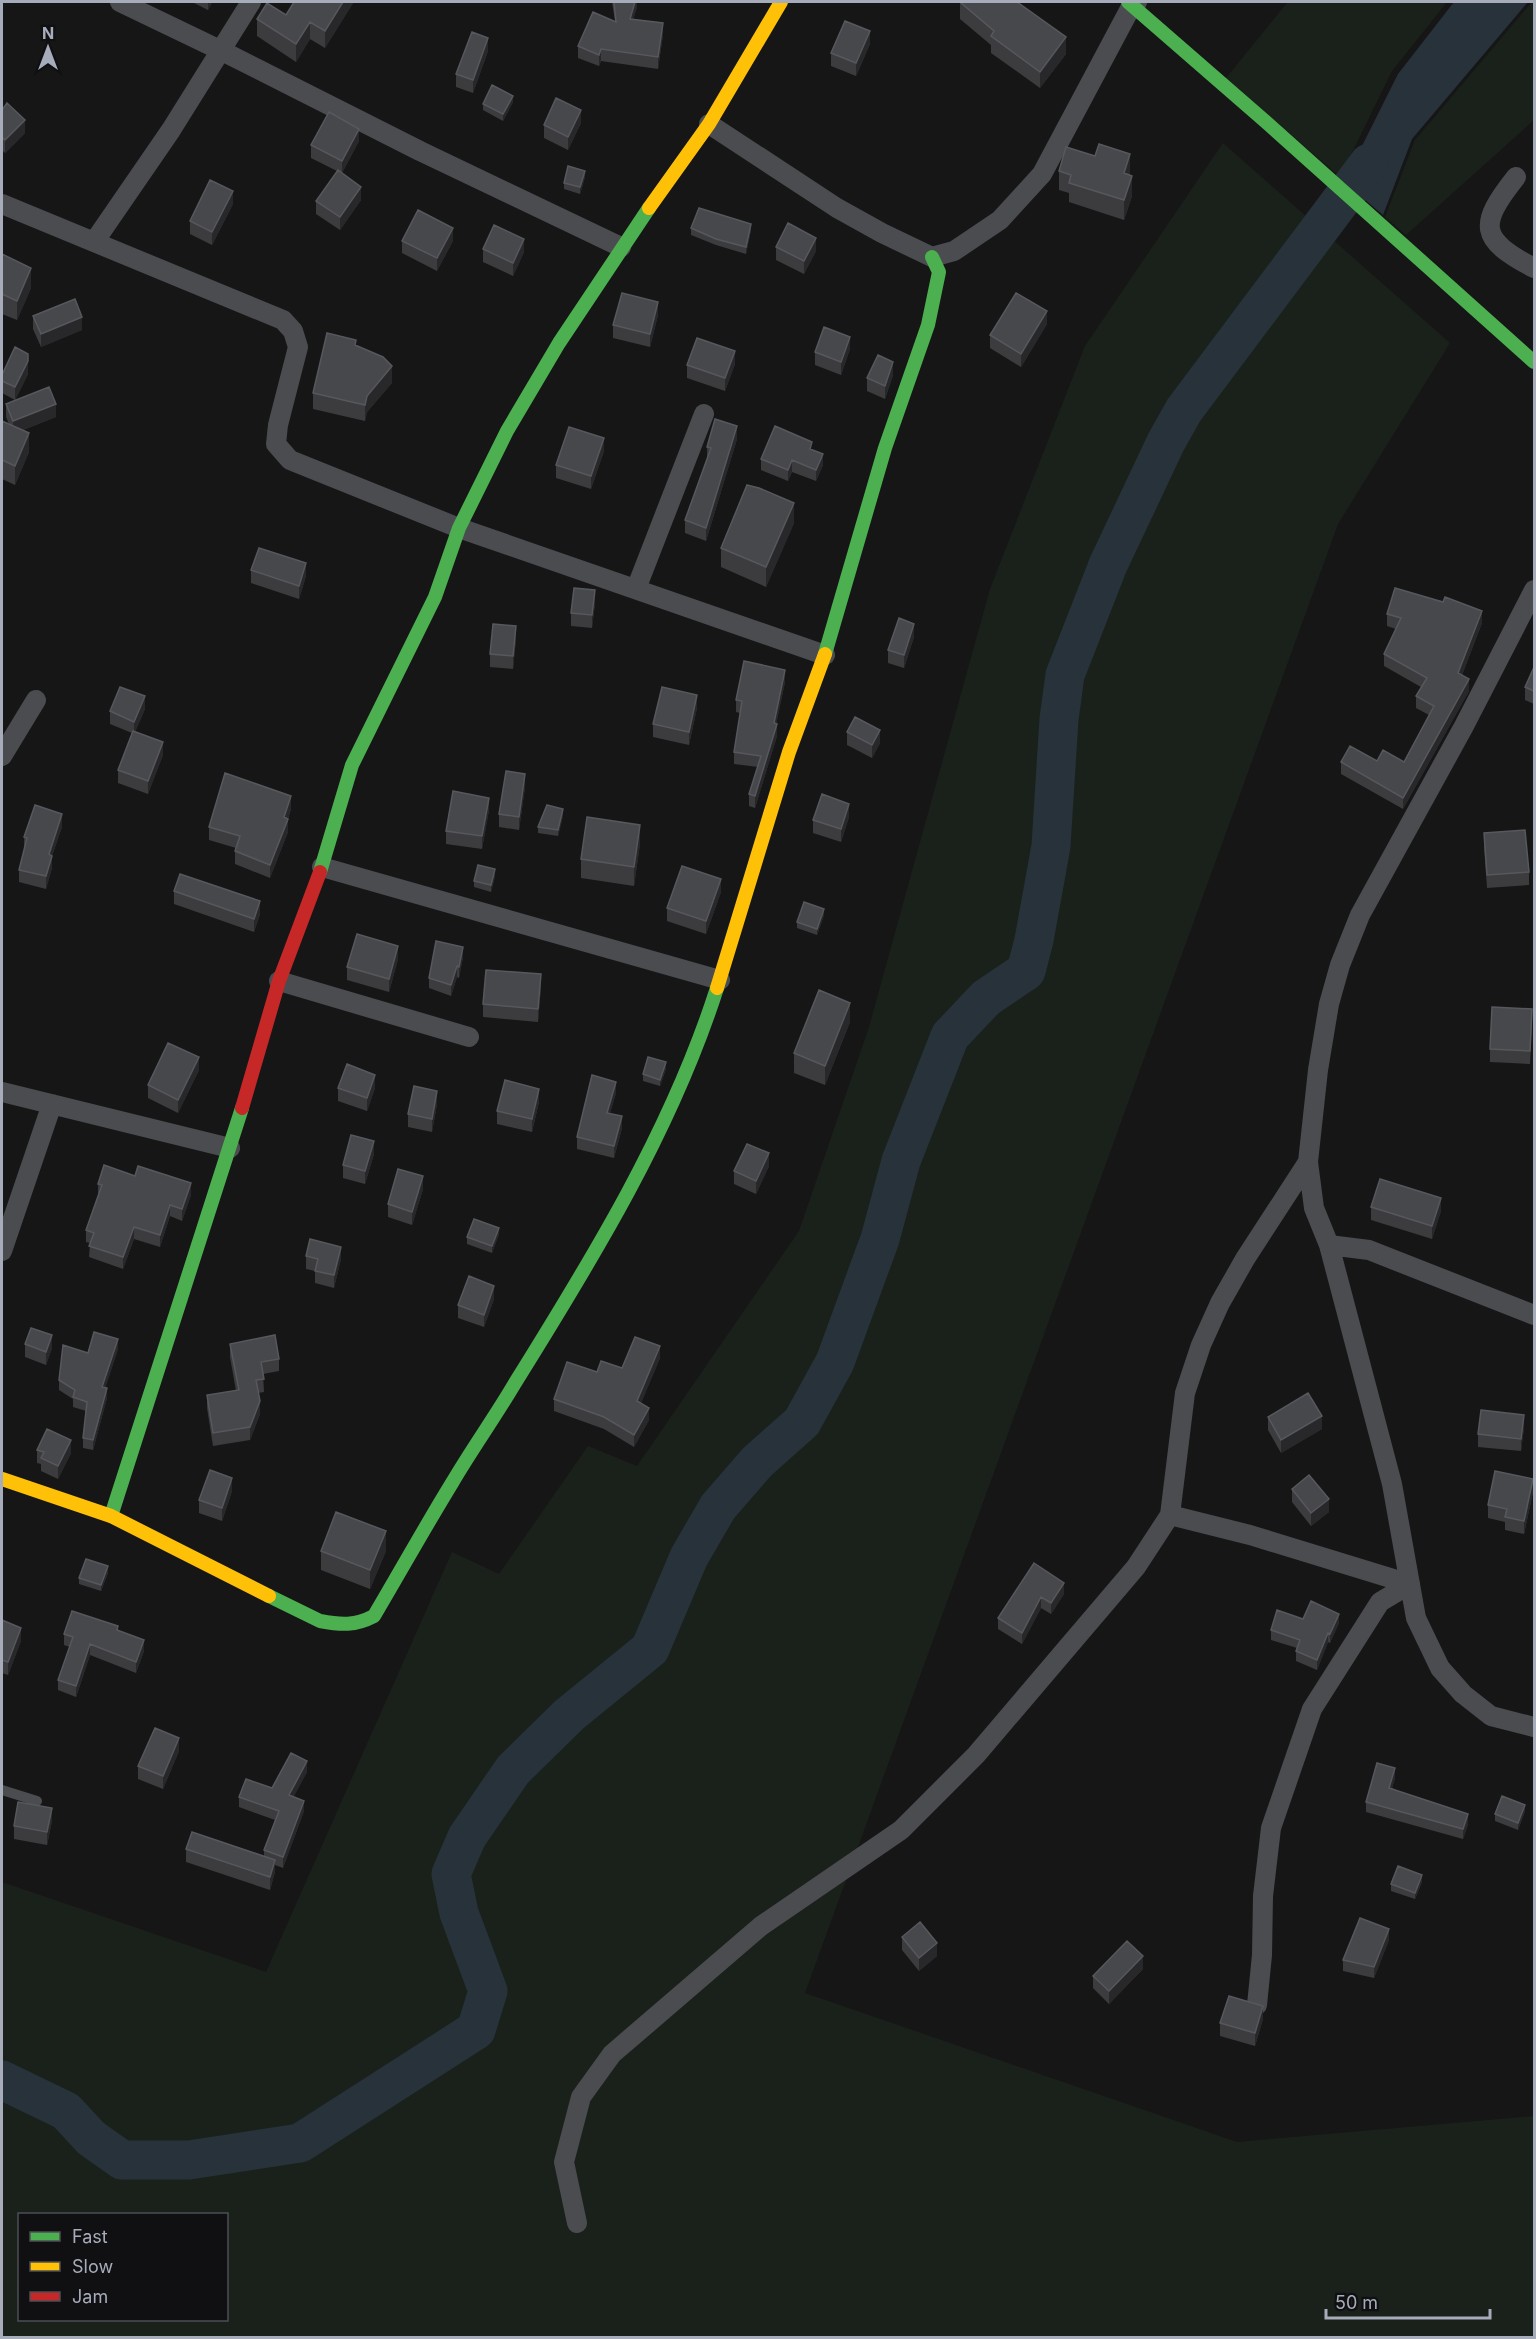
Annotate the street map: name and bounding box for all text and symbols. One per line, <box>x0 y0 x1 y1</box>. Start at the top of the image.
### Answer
north arrow <box>18 18 78 78</box>
text: N <box>42 23 54 43</box>
legend <box>18 2213 228 2321</box>
text: Fast <box>72 2226 108 2247</box>
text: Slow <box>72 2256 113 2277</box>
scale bar <box>1326 2282 1490 2320</box>
text: Jam <box>72 2286 108 2307</box>
text: 50 m <box>1335 2292 1378 2313</box>

